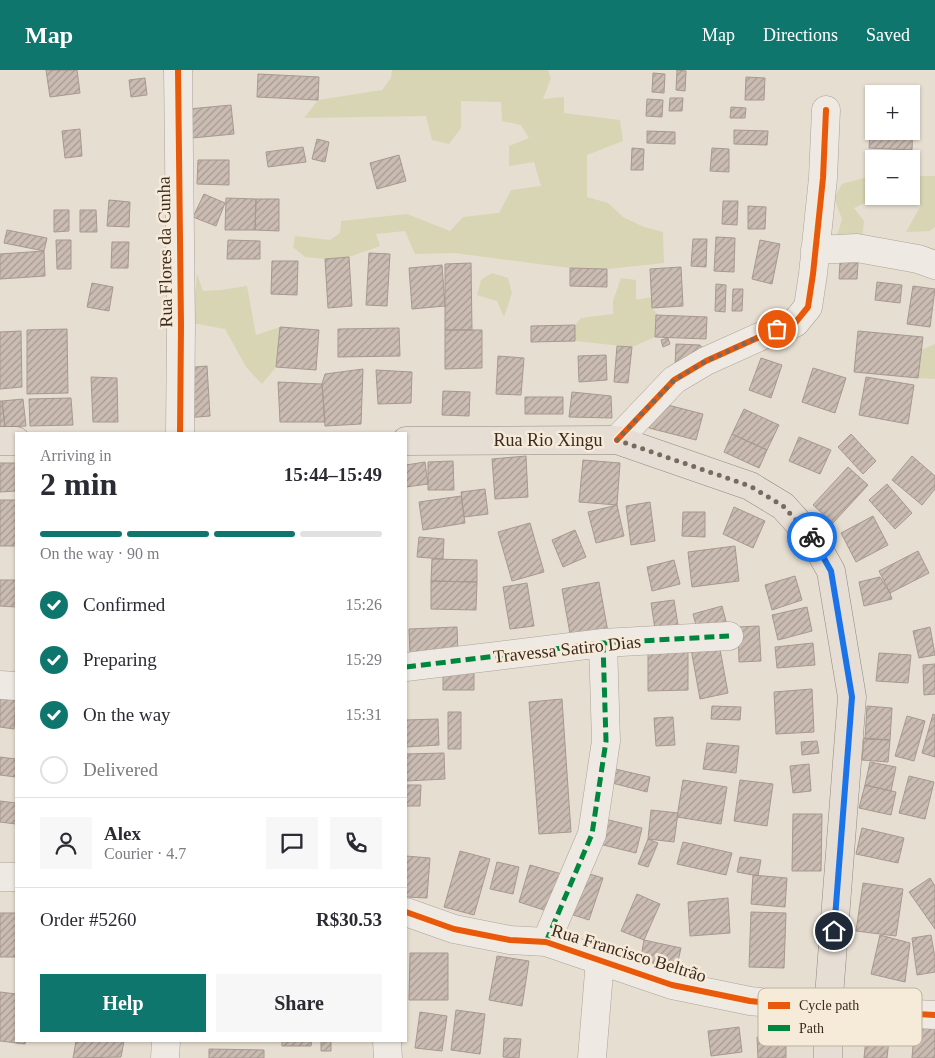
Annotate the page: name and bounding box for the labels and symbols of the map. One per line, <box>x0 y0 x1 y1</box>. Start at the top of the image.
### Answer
street label: Rua Flores da Cunha <box>154 176 176 328</box>
pin <box>756 308 798 350</box>
street label: Rua Rio Xingu <box>493 430 603 450</box>
courier <box>787 512 837 562</box>
street label: Travessa Satiro Dias <box>492 631 642 667</box>
pin <box>813 910 855 952</box>
street label: Rua Francisco Beltrão <box>549 920 709 986</box>
legend <box>758 988 922 1046</box>
text: Cycle path <box>799 998 859 1013</box>
text: Path <box>799 1021 824 1036</box>

